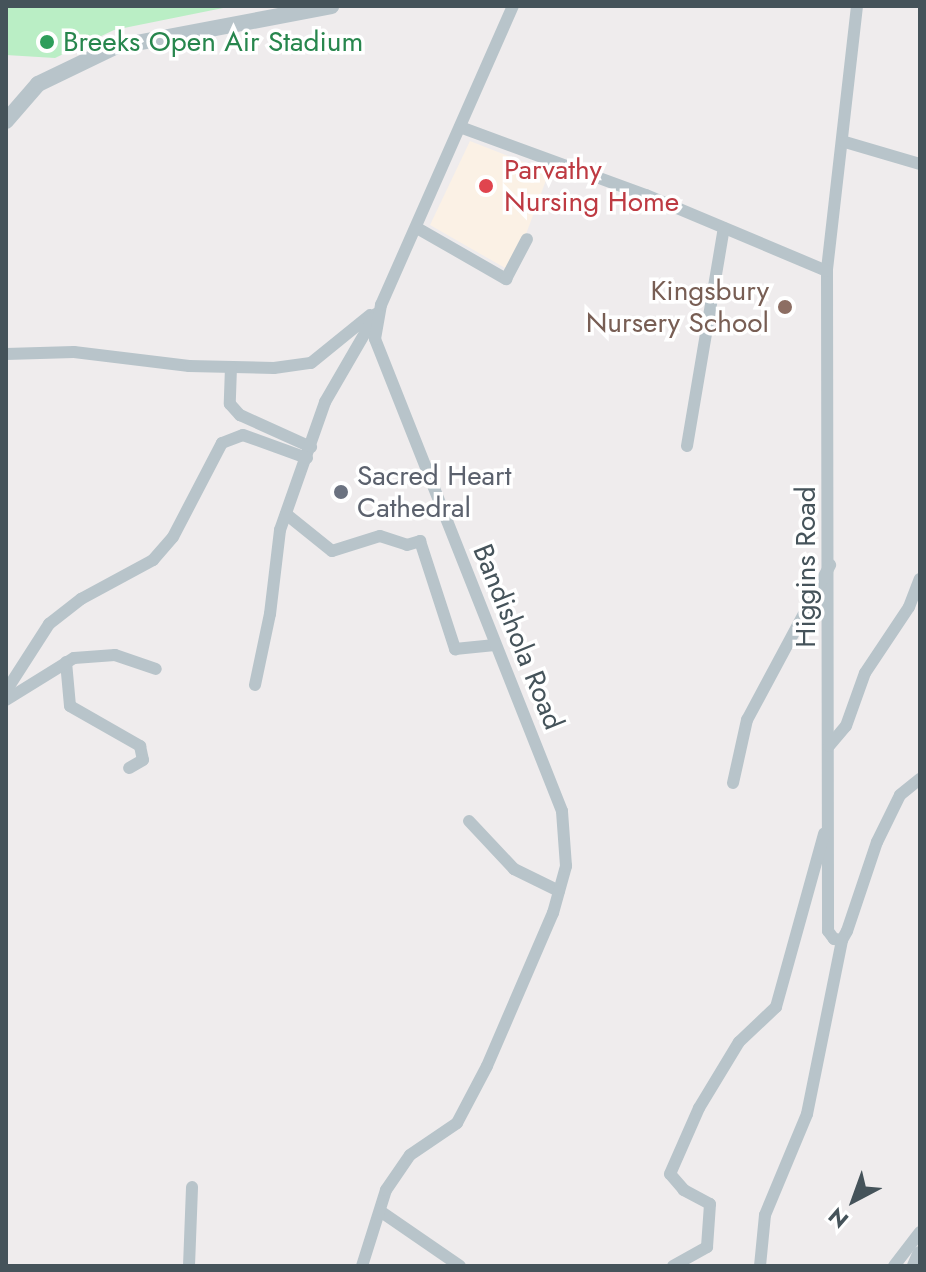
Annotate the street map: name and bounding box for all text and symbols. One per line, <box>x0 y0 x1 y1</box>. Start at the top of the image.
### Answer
place label: Breeks Open Air Stadium <box>63 25 363 59</box>
marker: Breeks Open Air Stadium <box>38 33 56 51</box>
place label: Parvathy Nursing Home <box>504 153 679 219</box>
marker: Parvathy Nursing Home <box>475 175 497 197</box>
place label: Kingsbury Nursery School <box>586 274 769 340</box>
marker: Kingsbury Nursery School <box>776 298 794 316</box>
place label: Sacred Heart Cathedral <box>357 459 511 525</box>
marker: Sacred Heart Cathedral <box>332 483 350 501</box>
street label: Higgins Road <box>789 486 823 648</box>
street label: Bandishola Road <box>466 539 570 735</box>
north arrow <box>814 1160 894 1240</box>
text: N <box>821 1200 855 1236</box>

